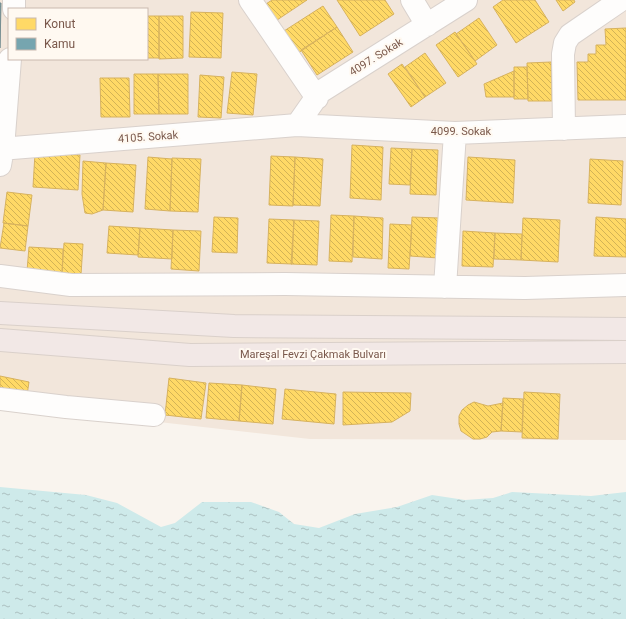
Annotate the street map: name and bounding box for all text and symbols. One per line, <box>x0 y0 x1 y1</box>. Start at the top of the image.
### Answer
legend <box>8 8 148 60</box>
text: Konut <box>44 17 75 31</box>
street label: 4097. Sokak <box>347 35 405 78</box>
text: Kamu <box>44 37 75 51</box>
street label: 4099. Sokak <box>431 125 492 138</box>
street label: 4105. Sokak <box>117 128 179 146</box>
street label: Mareşal Fevzi Çakmak Bulvarı <box>240 348 386 361</box>

